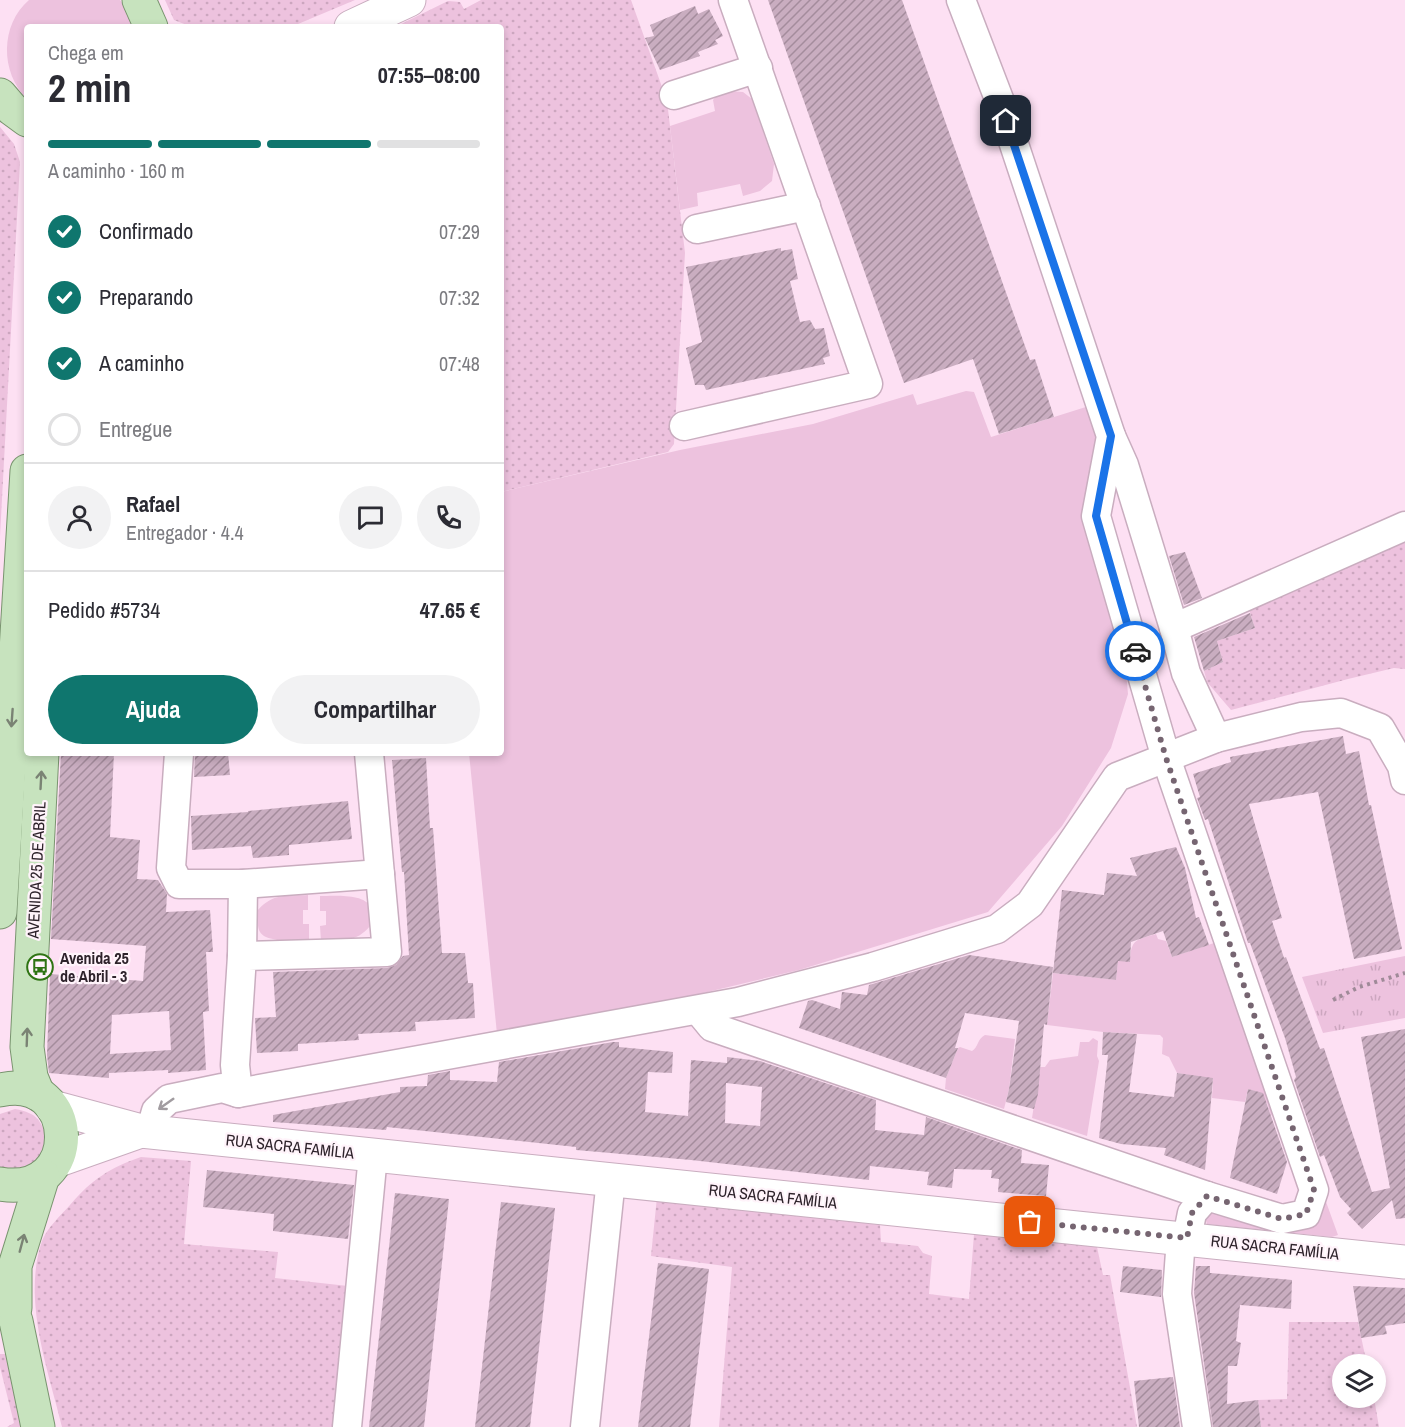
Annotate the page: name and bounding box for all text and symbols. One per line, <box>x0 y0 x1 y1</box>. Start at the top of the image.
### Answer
text: Chega em <box>48 39 124 66</box>
text: 07:55–08:00 <box>378 60 480 90</box>
text: 2 min <box>48 62 132 114</box>
pin <box>980 95 1031 146</box>
icon: home <box>989 104 1022 137</box>
text: A caminho · 160 m <box>48 157 185 184</box>
icon: check <box>48 215 81 248</box>
text: Confirmado <box>99 216 193 246</box>
text: 07:29 <box>439 218 480 245</box>
icon: check <box>48 281 81 314</box>
text: Preparando <box>99 282 193 312</box>
text: 07:32 <box>439 284 480 311</box>
icon: check <box>48 347 81 380</box>
text: A caminho <box>99 348 184 378</box>
text: 07:48 <box>439 350 480 377</box>
text: Entregue <box>99 414 172 444</box>
button: person <box>48 486 111 549</box>
button: chat <box>339 486 402 549</box>
button: phone <box>417 486 480 549</box>
text: Rafael <box>126 489 180 519</box>
text: Entregador · 4.4 <box>126 519 244 546</box>
text: Pedido #5734 <box>48 595 160 625</box>
text: 47.65 € <box>420 595 480 625</box>
courier <box>1105 621 1165 681</box>
icon: car <box>1119 635 1152 668</box>
button: Ajuda <box>48 675 258 744</box>
button: Compartilhar <box>270 675 480 744</box>
one-way arrow <box>6 708 17 728</box>
one-way arrow <box>35 770 46 790</box>
street label: AVENIDA 25 DE ABRIL <box>21 800 51 940</box>
place label: Avenida 25 de Abril - 3 <box>60 947 129 987</box>
bus stop icon: Avenida 25 de Abril - 3 <box>25 952 55 982</box>
one-way arrow <box>22 1028 33 1048</box>
one-way arrow <box>157 1097 174 1110</box>
street label: RUA SACRA FAMÍLIA <box>225 1128 356 1164</box>
street label: RUA SACRA FAMÍLIA <box>708 1178 839 1214</box>
pin <box>1004 1196 1055 1247</box>
icon: bag <box>1013 1205 1046 1238</box>
street label: RUA SACRA FAMÍLIA <box>1210 1229 1341 1265</box>
one-way arrow <box>16 1234 28 1253</box>
map controls <box>1332 1354 1386 1408</box>
button: layers <box>1332 1354 1386 1408</box>

